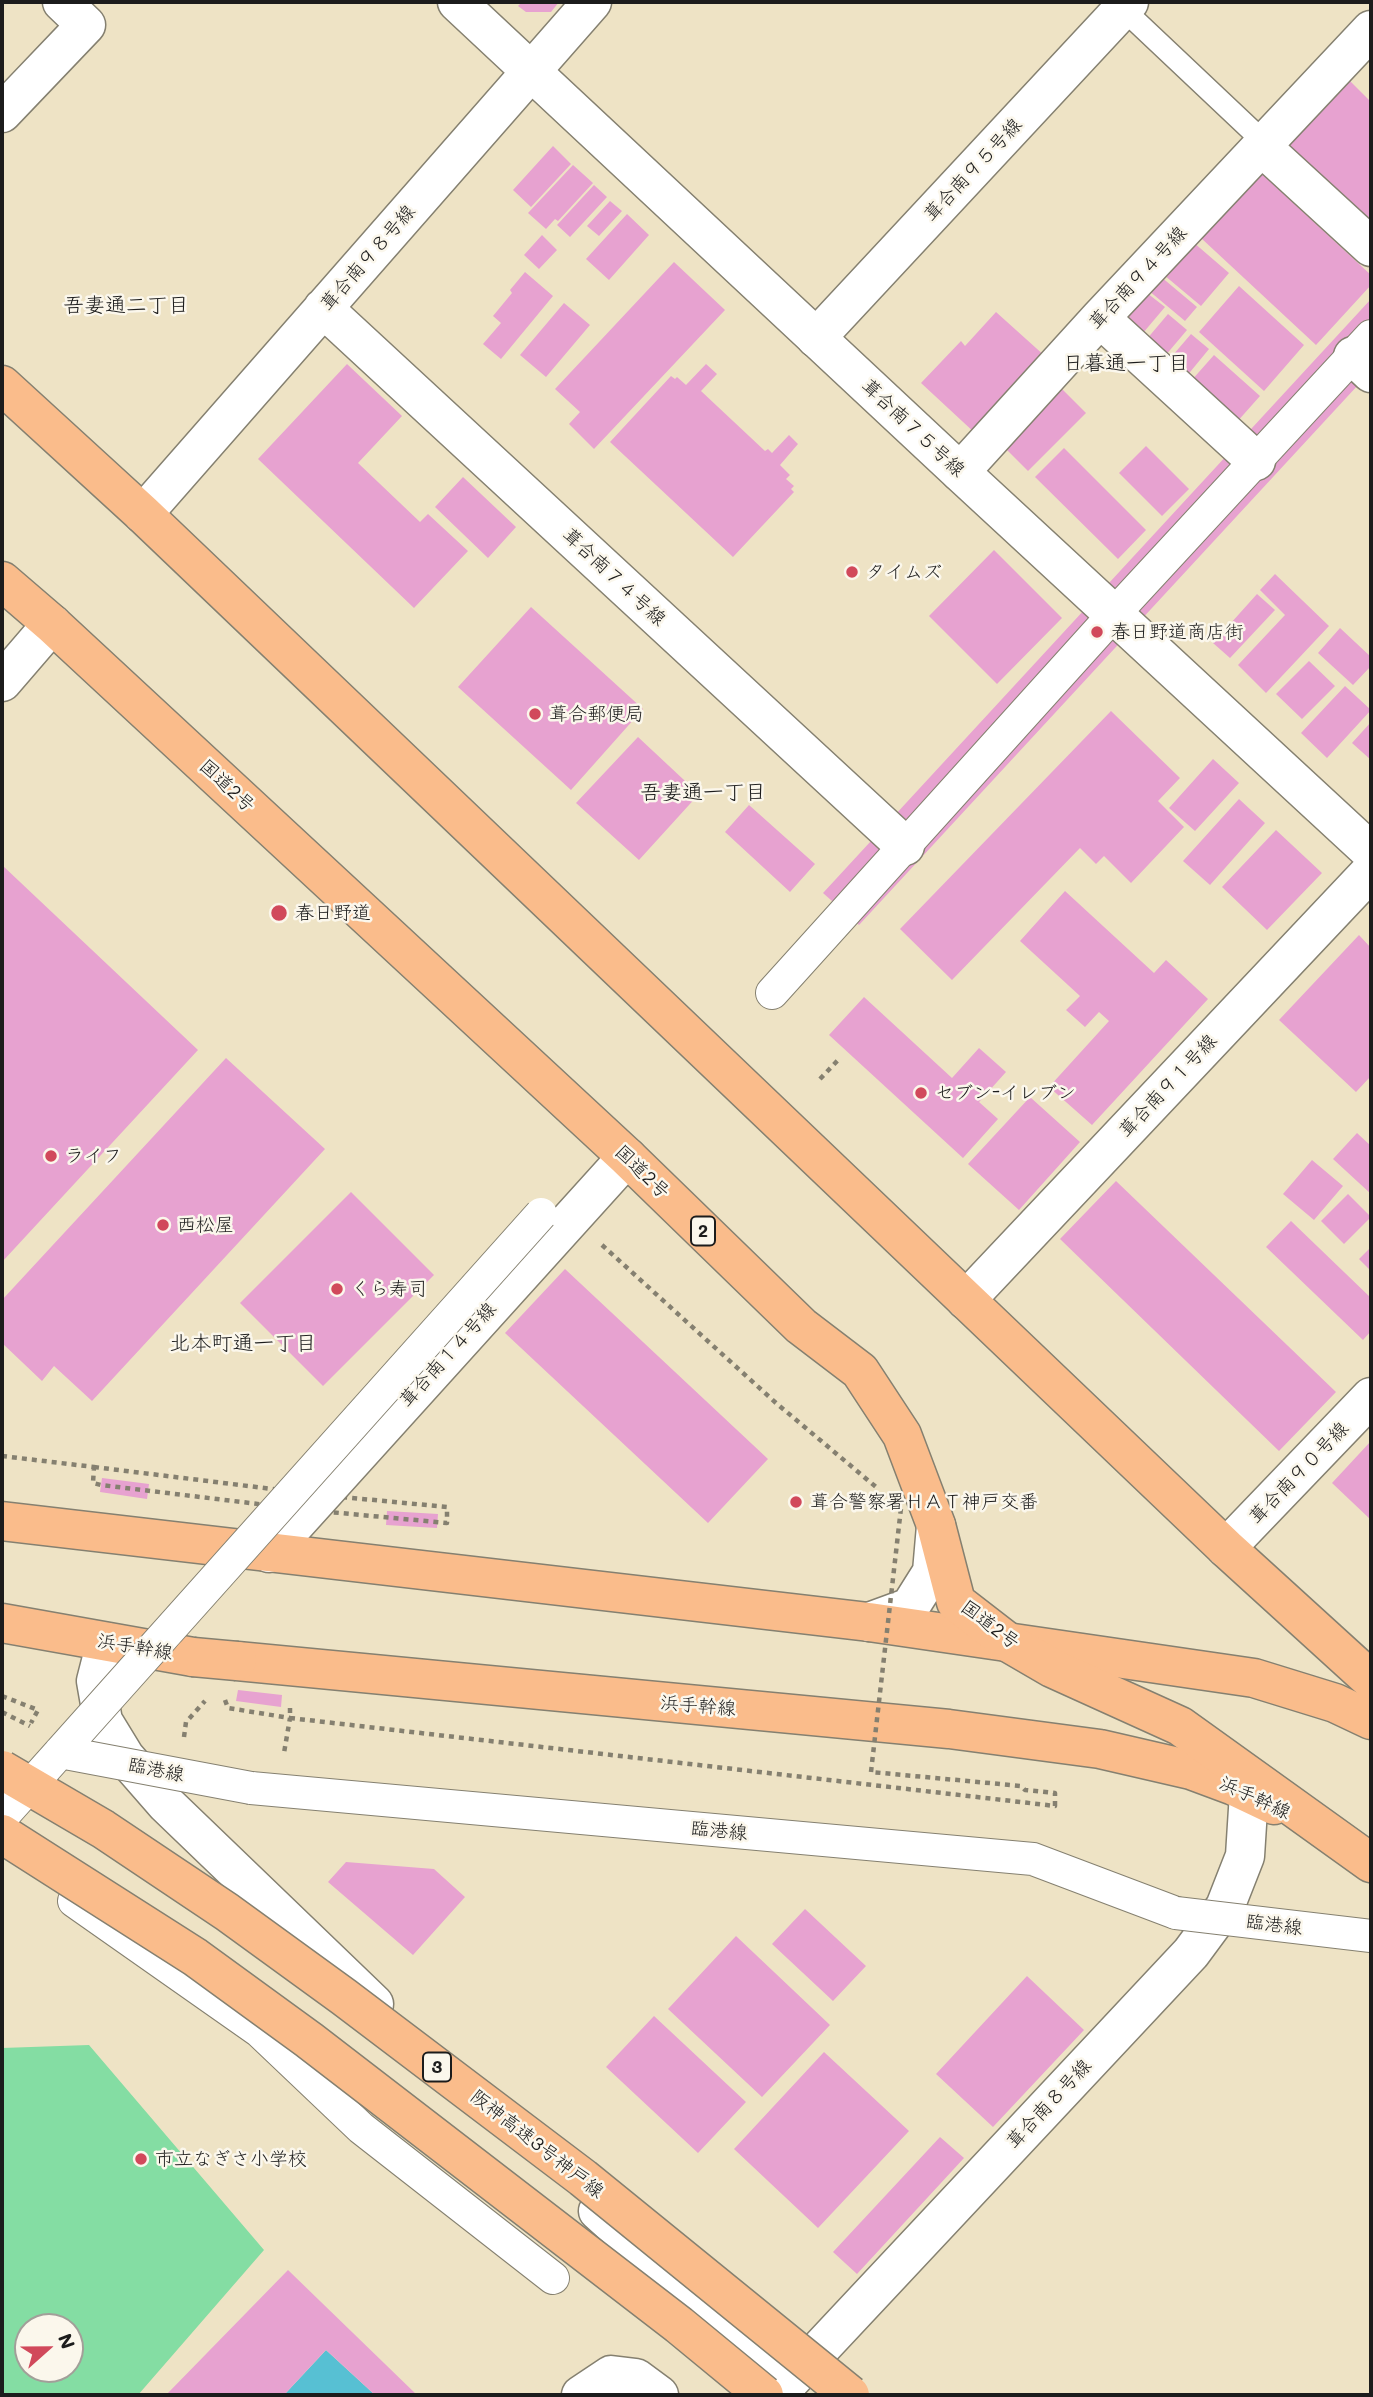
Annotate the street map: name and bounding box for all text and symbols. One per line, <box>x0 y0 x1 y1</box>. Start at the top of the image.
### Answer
street label: 葺合南９５号線 <box>919 114 1027 226</box>
street label: 葺合南９８号線 <box>316 200 420 316</box>
street label: 葺合南９４号線 <box>1084 222 1192 334</box>
district label: 吾妻通二丁目 <box>63 293 189 319</box>
district label: 日暮通一丁目 <box>1063 351 1189 377</box>
street label: 葺合南７５号線 <box>857 374 969 482</box>
street label: 葺合南７４号線 <box>558 523 670 631</box>
place label: タイムズ <box>866 561 942 583</box>
marker: タイムズ <box>844 564 860 580</box>
place label: 春日野道商店街 <box>1111 621 1244 643</box>
marker: 春日野道商店街 <box>1089 624 1105 640</box>
place label: 葺合郵便局 <box>549 703 644 725</box>
marker: 葺合郵便局 <box>527 706 543 722</box>
street label: 国道2号 <box>195 755 259 817</box>
district label: 吾妻通一丁目 <box>640 780 766 806</box>
place label: 春日野道 <box>295 902 371 924</box>
marker: 春日野道 <box>269 903 289 923</box>
street label: 葺合南９１号線 <box>1114 1030 1222 1142</box>
place label: セブン-イレブン <box>935 1082 1076 1104</box>
marker: セブン-イレブン <box>913 1085 929 1101</box>
street label: 国道2号 <box>610 1140 674 1204</box>
place label: ライフ <box>65 1145 122 1167</box>
marker: ライフ <box>43 1148 59 1164</box>
place label: 西松屋 <box>177 1214 234 1236</box>
road number: 2 <box>691 1216 715 1246</box>
marker: 西松屋 <box>155 1217 171 1233</box>
place label: くら寿司 <box>351 1278 427 1300</box>
marker: くら寿司 <box>329 1281 345 1297</box>
street label: 葺合南１４号線 <box>395 1298 501 1412</box>
district label: 北本町通一丁目 <box>170 1331 316 1357</box>
street label: 葺合南９０号線 <box>1245 1417 1353 1529</box>
place label: 葺合警察署ＨＡＴ神戸交番 <box>810 1491 1038 1513</box>
marker: 葺合警察署ＨＡＴ神戸交番 <box>788 1494 804 1510</box>
street label: 国道2号 <box>956 1596 1024 1654</box>
street label: 浜手幹線 <box>96 1629 174 1665</box>
street label: 浜手幹線 <box>659 1691 737 1721</box>
street label: 臨港線 <box>126 1753 186 1787</box>
street label: 浜手幹線 <box>1216 1772 1294 1824</box>
street label: 臨港線 <box>690 1817 748 1845</box>
street label: 臨港線 <box>1244 1910 1304 1940</box>
road number: 3 <box>423 2052 451 2082</box>
street label: 葺合南８号線 <box>1002 2055 1096 2153</box>
street label: 阪神高速3号神戸線 <box>466 2085 608 2203</box>
place label: 市立なぎさ小学校 <box>155 2148 307 2170</box>
marker: 市立なぎさ小学校 <box>133 2151 149 2167</box>
north arrow <box>14 2313 84 2383</box>
text: N <box>53 2330 81 2352</box>

